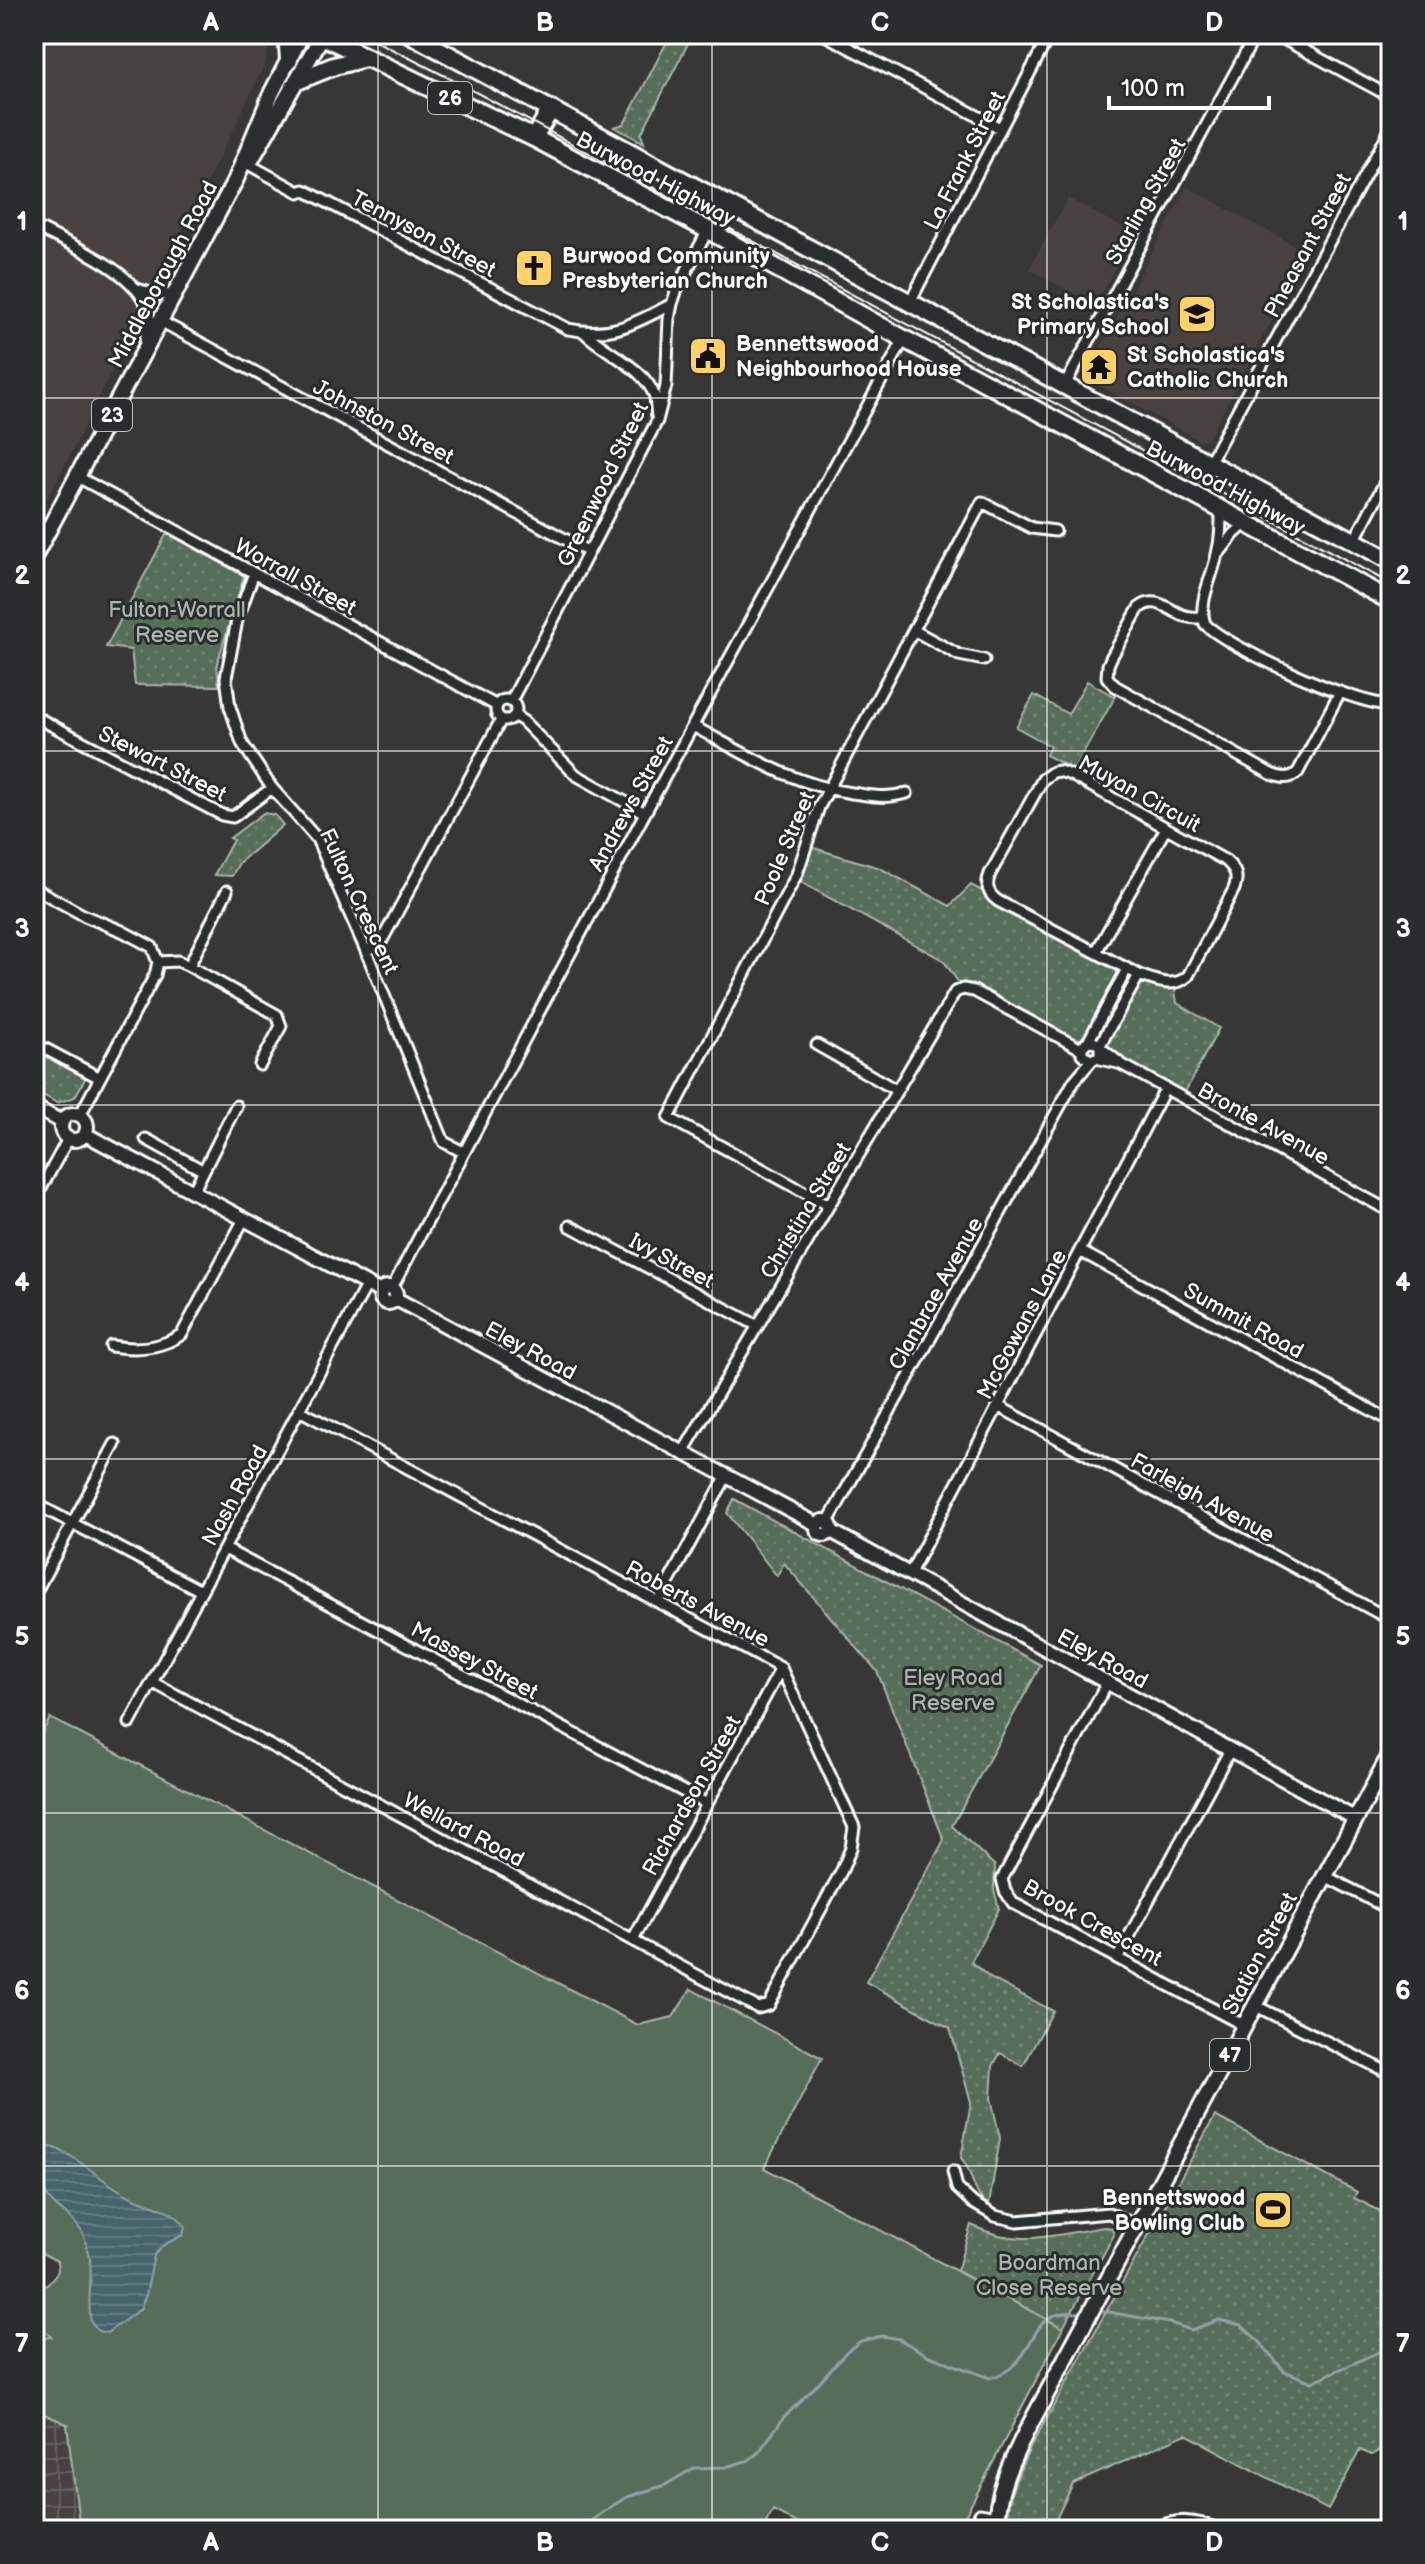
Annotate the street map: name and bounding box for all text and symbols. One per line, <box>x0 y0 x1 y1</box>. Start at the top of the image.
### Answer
text: A <box>202 8 219 39</box>
text: B <box>536 8 554 39</box>
text: C <box>871 8 889 39</box>
text: D <box>1205 8 1223 39</box>
scale bar <box>1109 60 1269 110</box>
text: 100 m <box>1121 74 1185 103</box>
road number: 26 <box>428 82 472 114</box>
street label: La Frank Street <box>919 86 1012 235</box>
street label: Burwood Highway <box>571 126 740 233</box>
street label: Starling Street <box>1100 133 1192 270</box>
street label: Pheasant Street <box>1259 169 1358 323</box>
street label: Middleborough Road <box>103 177 224 373</box>
street label: Tennyson Street <box>346 185 501 284</box>
text: 1 <box>17 207 27 238</box>
text: 1 <box>1398 207 1408 238</box>
place label: Burwood Community Presbyterian Church <box>562 243 770 295</box>
church icon: Burwood Community Presbyterian Church <box>513 247 555 289</box>
place label: St Scholastica's Primary School <box>1011 289 1169 341</box>
school or university icon: St Scholastica's Primary School <box>1176 293 1218 335</box>
place label: Bennettswood Neighbourhood House <box>736 331 961 383</box>
public building icon: Bennettswood Neighbourhood House <box>687 335 729 377</box>
place label: St Scholastica's Catholic Church <box>1127 342 1288 394</box>
temple icon: St Scholastica's Catholic Church <box>1078 346 1120 388</box>
street label: Johnston Street <box>308 374 459 471</box>
street label: Greenwood Street <box>552 397 655 572</box>
road number: 23 <box>92 399 132 431</box>
street label: Burwood Highway <box>1141 435 1310 542</box>
street label: Worrall Street <box>230 533 361 622</box>
text: 2 <box>14 561 30 592</box>
text: 2 <box>1395 561 1411 592</box>
park label: Fulton-Worrall Reserve <box>108 597 246 649</box>
street label: Stewart Street <box>94 720 231 808</box>
street label: Andrews Street <box>583 731 680 876</box>
street label: Muyan Circuit <box>1073 750 1205 839</box>
street label: Poole Street <box>749 787 822 910</box>
street label: Fulton Crescent <box>313 824 404 979</box>
text: 3 <box>14 914 30 945</box>
text: 3 <box>1395 914 1411 945</box>
street label: Bronte Avenue <box>1193 1077 1334 1172</box>
street label: Christina Street <box>755 1137 858 1284</box>
street label: Clanbrae Avenue <box>883 1213 989 1375</box>
street label: Ivy Street <box>624 1228 719 1295</box>
street label: McGowans Lane <box>971 1245 1073 1404</box>
text: 4 <box>14 1268 30 1299</box>
text: 4 <box>1395 1268 1411 1299</box>
street label: Summit Road <box>1179 1277 1308 1365</box>
street label: Eley Road <box>480 1316 581 1387</box>
street label: Nash Road <box>197 1441 274 1551</box>
street label: Farleigh Avenue <box>1126 1448 1279 1549</box>
street label: Roberts Avenue <box>621 1555 774 1654</box>
street label: Massey Street <box>406 1616 543 1706</box>
text: 5 <box>14 1622 30 1653</box>
text: 5 <box>1395 1622 1411 1653</box>
street label: Eley Road <box>1052 1623 1152 1695</box>
park label: Eley Road Reserve <box>903 1665 1003 1717</box>
street label: Richardson Street <box>637 1711 748 1881</box>
street label: Wellard Road <box>398 1787 528 1874</box>
street label: Brook Crescent <box>1018 1874 1167 1973</box>
street label: Station Street <box>1217 1888 1304 2019</box>
text: 6 <box>14 1976 30 2007</box>
text: 6 <box>1395 1976 1411 2007</box>
road number: 47 <box>1210 2039 1250 2071</box>
place label: Bennettswood Bowling Club <box>1102 2185 1245 2237</box>
sports icon: Bennettswood Bowling Club <box>1252 2189 1294 2231</box>
park label: Boardman Close Reserve <box>976 2250 1122 2302</box>
text: 7 <box>15 2329 29 2360</box>
text: 7 <box>1396 2329 1410 2360</box>
text: A <box>202 2528 219 2559</box>
text: B <box>536 2528 554 2559</box>
text: C <box>871 2528 889 2559</box>
text: D <box>1205 2528 1223 2559</box>

